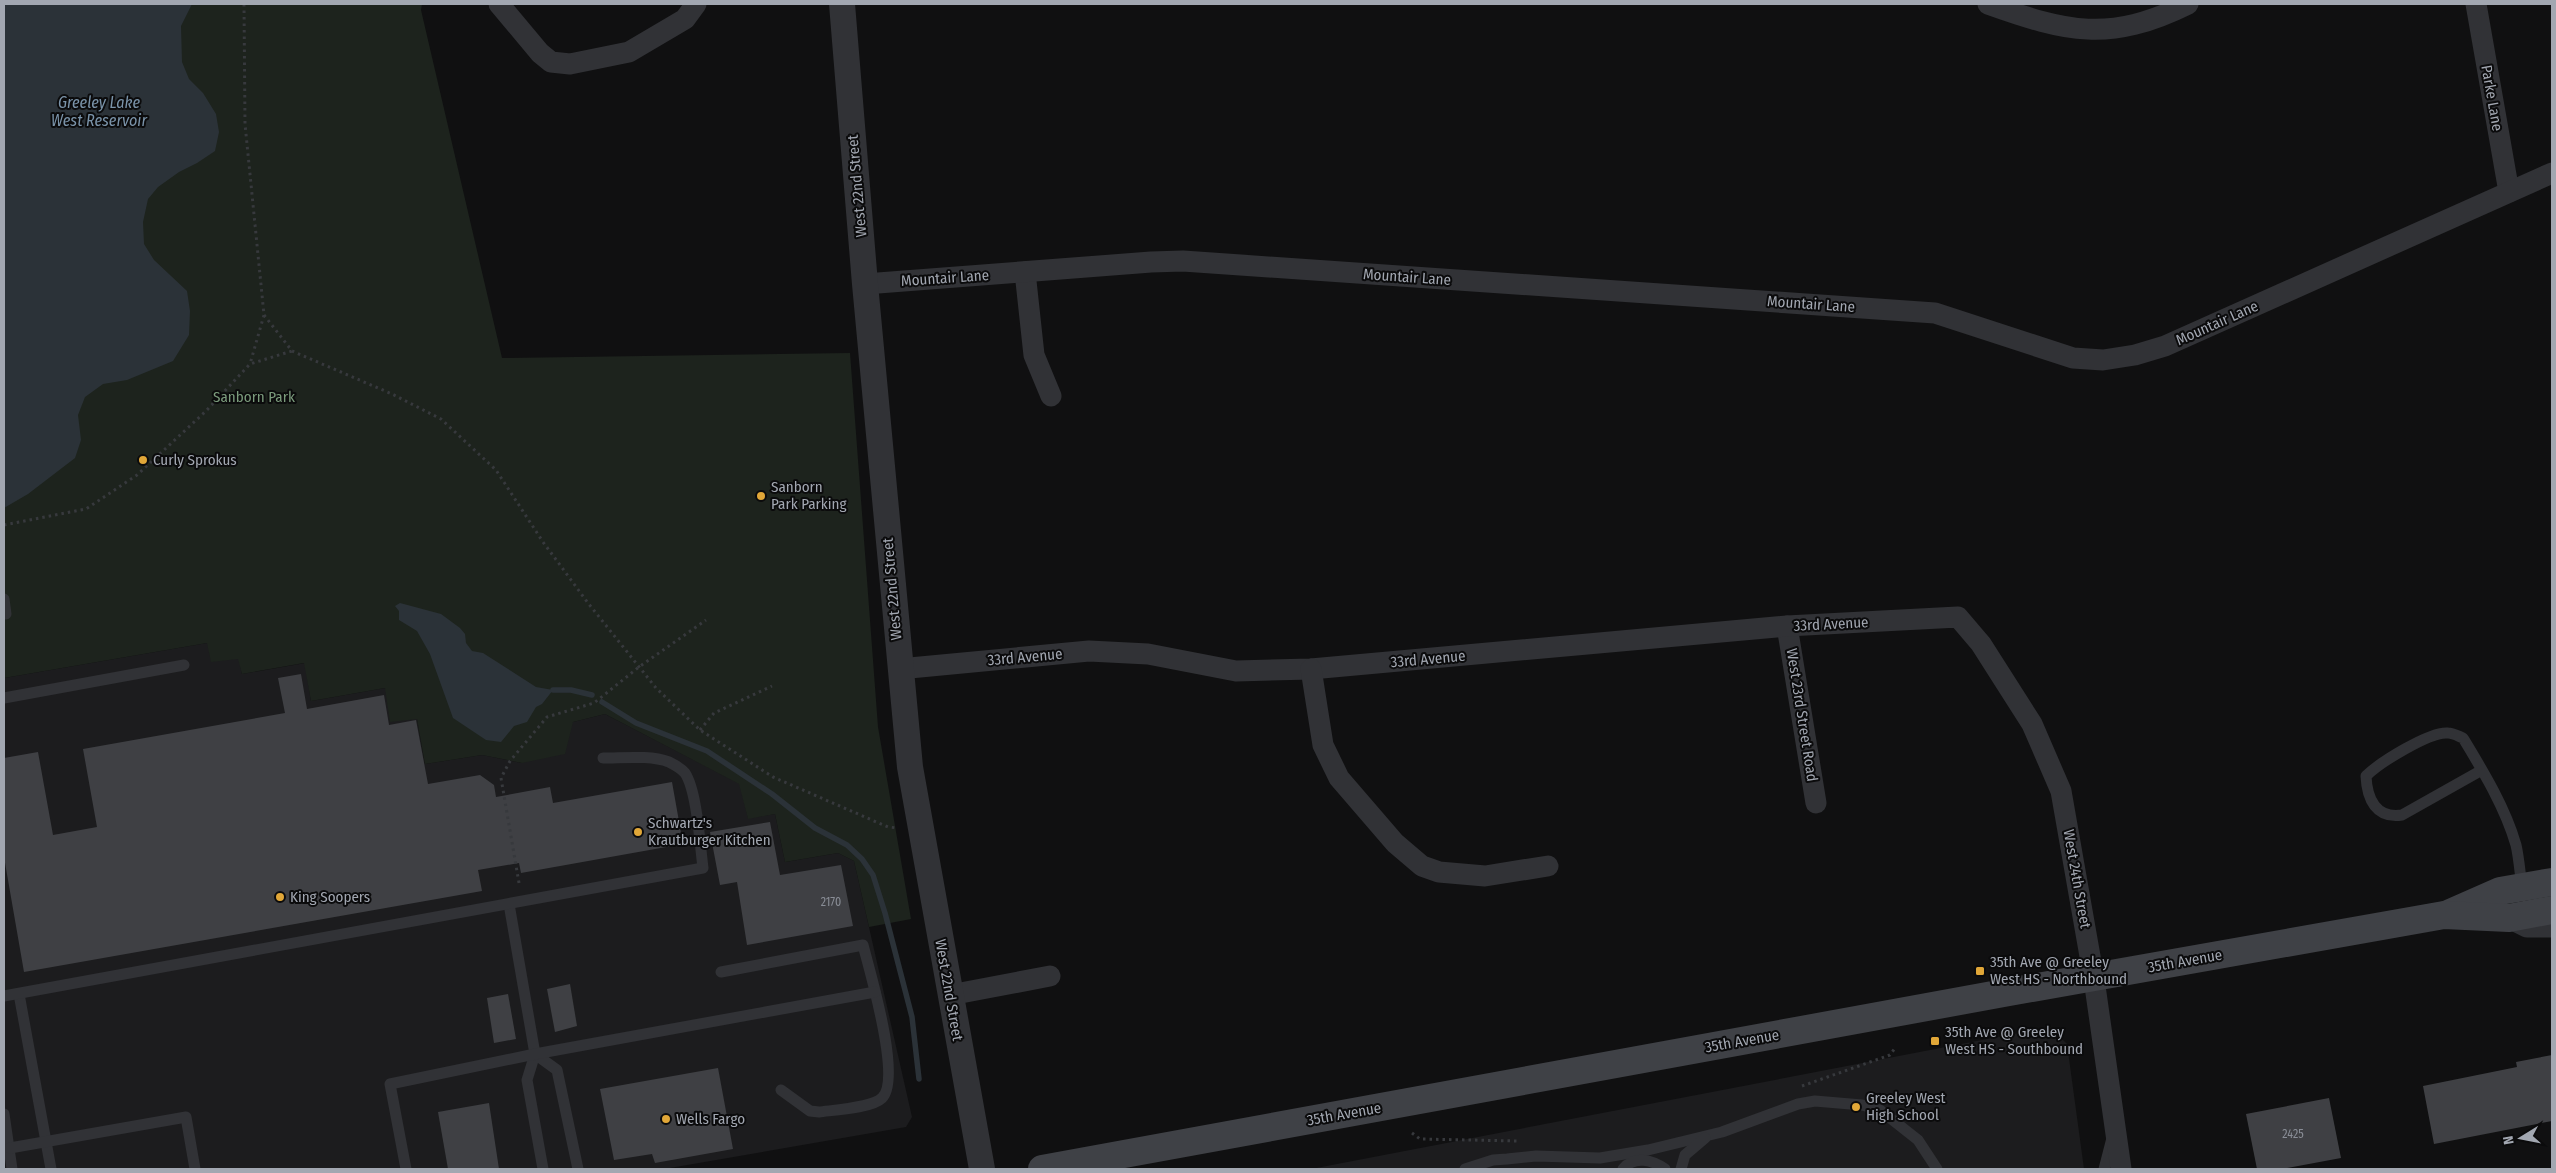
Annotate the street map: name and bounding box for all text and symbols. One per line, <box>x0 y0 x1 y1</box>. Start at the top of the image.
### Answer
street label: Parke Lane <box>2477 64 2507 132</box>
water label: Greeley Lake West Reservoir <box>51 93 147 130</box>
street label: West 22nd Street <box>844 134 870 238</box>
street label: Mountair Lane <box>1362 265 1452 289</box>
street label: Mountair Lane <box>900 266 990 290</box>
street label: Mountair Lane <box>1766 292 1856 316</box>
street label: Mountair Lane <box>2173 297 2261 349</box>
park label: Sanborn Park <box>213 388 295 406</box>
place label: Curly Sprokus <box>153 451 237 469</box>
marker: Curly Sprokus <box>137 454 149 466</box>
place label: Sanborn Park Parking <box>771 478 847 513</box>
marker: Sanborn Park Parking <box>755 490 767 502</box>
street label: West 22nd Street <box>879 537 905 641</box>
street label: 33rd Avenue <box>1793 613 1869 635</box>
street label: 33rd Avenue <box>987 645 1063 669</box>
street label: 33rd Avenue <box>1390 647 1466 671</box>
street label: West 23rd Street Road <box>1783 647 1821 783</box>
place label: Schwartz's Krautburger Kitchen <box>648 814 771 849</box>
marker: Schwartz's Krautburger Kitchen <box>632 826 644 838</box>
street label: West 24th Street <box>2059 828 2095 930</box>
place label: King Soopers <box>290 888 370 906</box>
marker: King Soopers <box>274 891 286 903</box>
house number: 2170 <box>821 895 841 909</box>
street label: West 22nd Street <box>931 938 967 1042</box>
street label: 35th Avenue <box>2147 946 2223 976</box>
place label: 35th Ave @ Greeley West HS - Northbound <box>1990 953 2127 988</box>
marker: 35th Ave @ Greeley West HS - Northbound <box>1974 965 1986 977</box>
place label: 35th Ave @ Greeley West HS - Southbound <box>1945 1023 2083 1058</box>
street label: 35th Avenue <box>1704 1026 1780 1056</box>
marker: 35th Ave @ Greeley West HS - Southbound <box>1929 1035 1941 1047</box>
place label: Greeley West High School <box>1866 1089 1946 1124</box>
street label: 35th Avenue <box>1306 1099 1382 1129</box>
marker: Greeley West High School <box>1850 1101 1862 1113</box>
place label: Wells Fargo <box>676 1110 745 1128</box>
marker: Wells Fargo <box>660 1113 672 1125</box>
north arrow <box>2496 1113 2546 1163</box>
house number: 2425 <box>2282 1127 2304 1141</box>
text: N <box>2500 1135 2518 1146</box>

